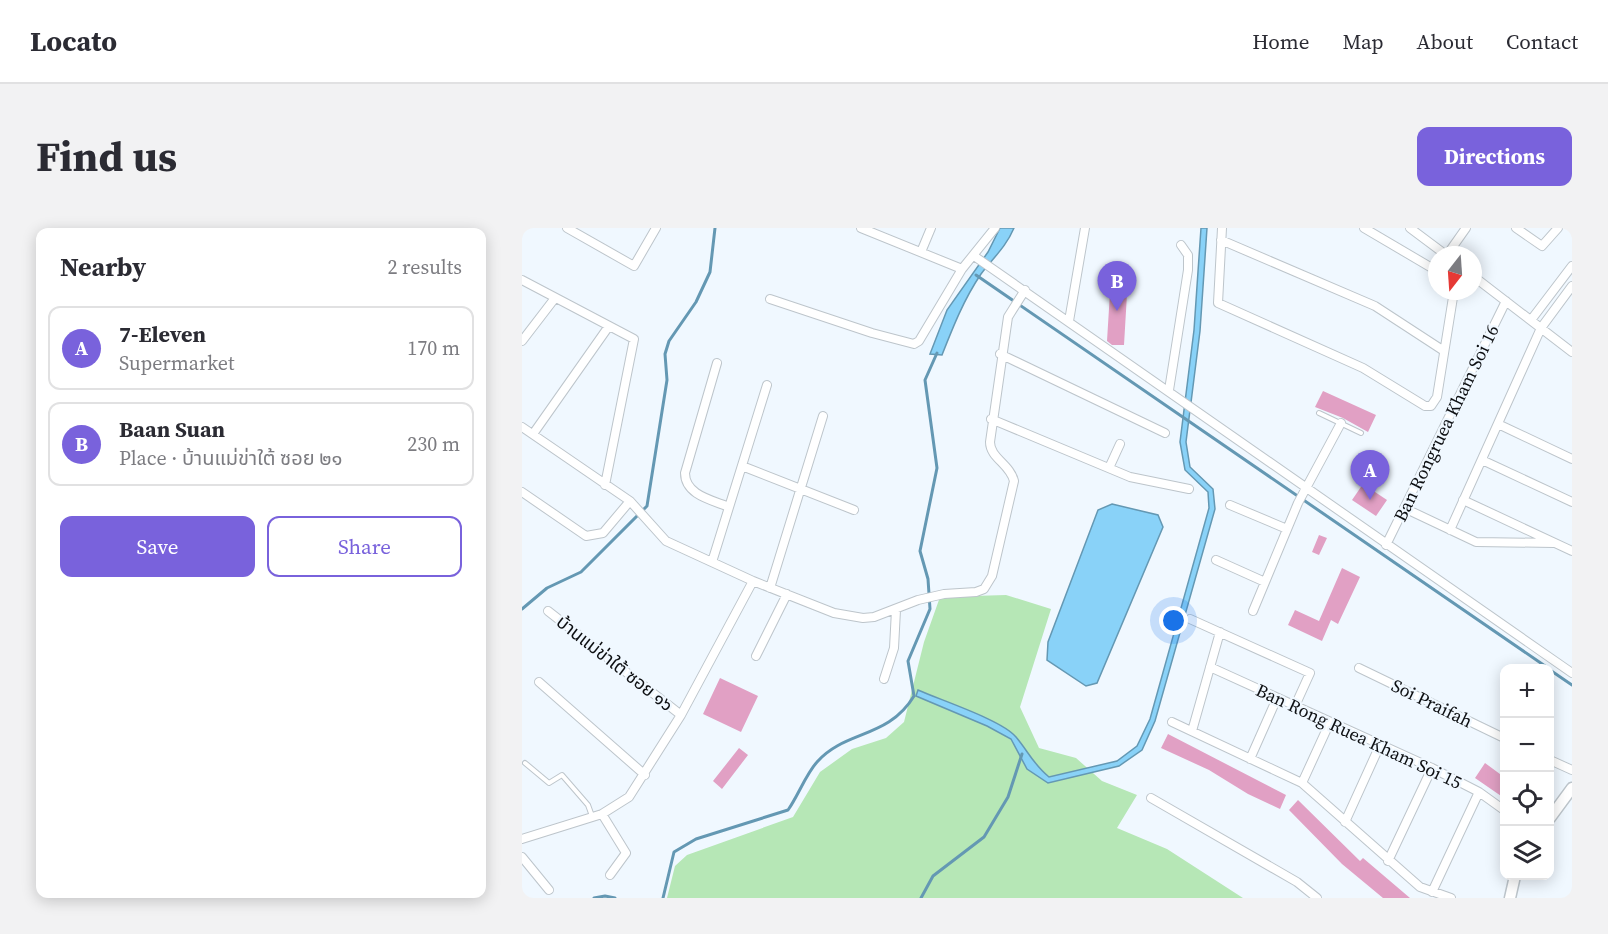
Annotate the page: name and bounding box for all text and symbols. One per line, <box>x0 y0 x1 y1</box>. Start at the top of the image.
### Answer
text: Locato <box>30 22 117 60</box>
text: Home <box>1252 27 1310 56</box>
text: Map <box>1343 27 1384 56</box>
text: About <box>1417 27 1473 56</box>
text: Contact <box>1506 27 1578 56</box>
text: Find us <box>36 127 177 185</box>
button: Directions <box>1417 127 1572 186</box>
north arrow <box>1428 246 1482 300</box>
text: Nearby <box>60 249 146 285</box>
text: 2 results <box>387 253 462 281</box>
pin: B <box>1098 262 1136 311</box>
text: 7-Eleven <box>119 319 206 349</box>
street label: Ban Rongruea Kham Soi 16 <box>1387 320 1505 526</box>
text: A <box>75 334 88 362</box>
text: 170 m <box>407 334 460 362</box>
text: Supermarket <box>119 349 234 377</box>
text: Baan Suan <box>119 414 225 444</box>
text: B <box>75 430 88 458</box>
text: 230 m <box>407 430 460 458</box>
text: Place · บ้านแม่ข่าใต้ ซอย ๒๑ <box>119 444 342 472</box>
pin: A <box>1350 450 1390 500</box>
button: Save <box>60 516 255 577</box>
button: Share <box>267 516 462 577</box>
your location <box>1159 606 1188 635</box>
street label: บ้านแม่ข่าใต้ ซอย ๑๖ <box>551 609 679 717</box>
map controls <box>1500 664 1554 880</box>
button: + <box>1500 664 1554 718</box>
street label: Soi Praifah <box>1387 673 1477 733</box>
street label: Ban Rong Ruea Kham Soi 15 <box>1252 677 1466 795</box>
button: − <box>1500 718 1554 772</box>
button: locate <box>1500 772 1554 826</box>
button: layers <box>1500 826 1554 880</box>

